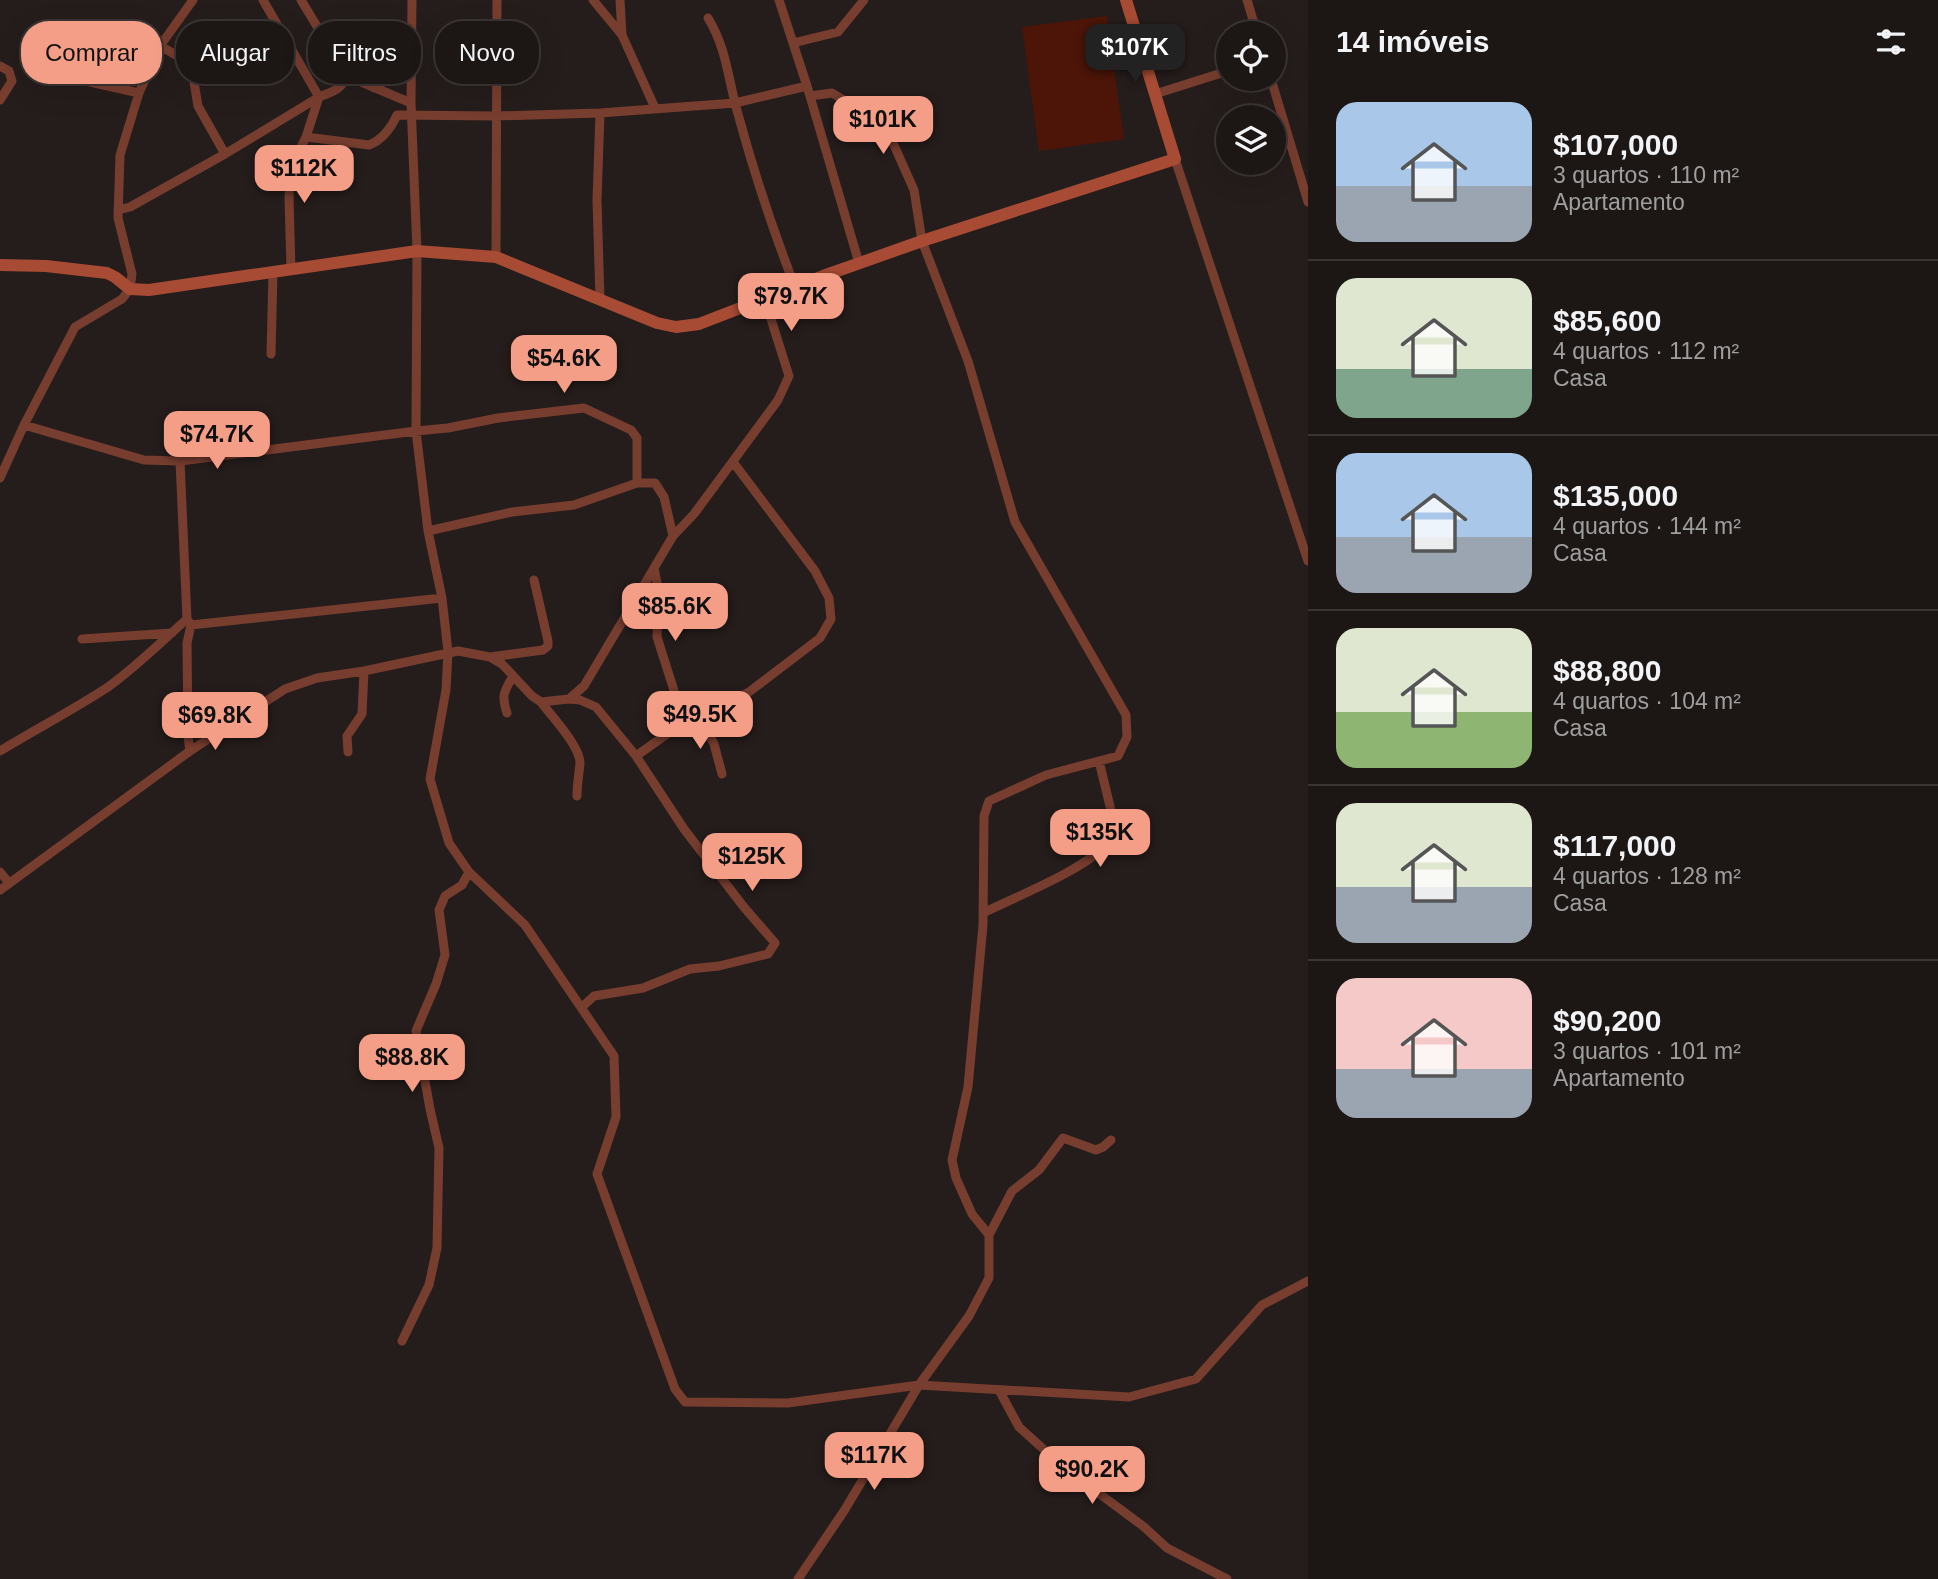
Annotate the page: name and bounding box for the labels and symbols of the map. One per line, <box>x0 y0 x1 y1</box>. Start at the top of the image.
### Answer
pin: $107K <box>1086 24 1184 84</box>
pin: $101K <box>834 96 932 156</box>
pin: $112K <box>255 146 353 205</box>
pin: $79.7K <box>734 274 848 333</box>
pin: $54.6K <box>507 336 621 395</box>
pin: $74.7K <box>160 412 274 471</box>
pin: $85.6K <box>618 584 732 643</box>
pin: $69.8K <box>158 692 272 752</box>
pin: $49.5K <box>643 692 757 751</box>
pin: $135K <box>1051 810 1149 869</box>
pin: $125K <box>703 834 801 893</box>
pin: $88.8K <box>355 1034 469 1094</box>
pin: $117K <box>825 1432 923 1492</box>
pin: $90.2K <box>1035 1446 1149 1506</box>

